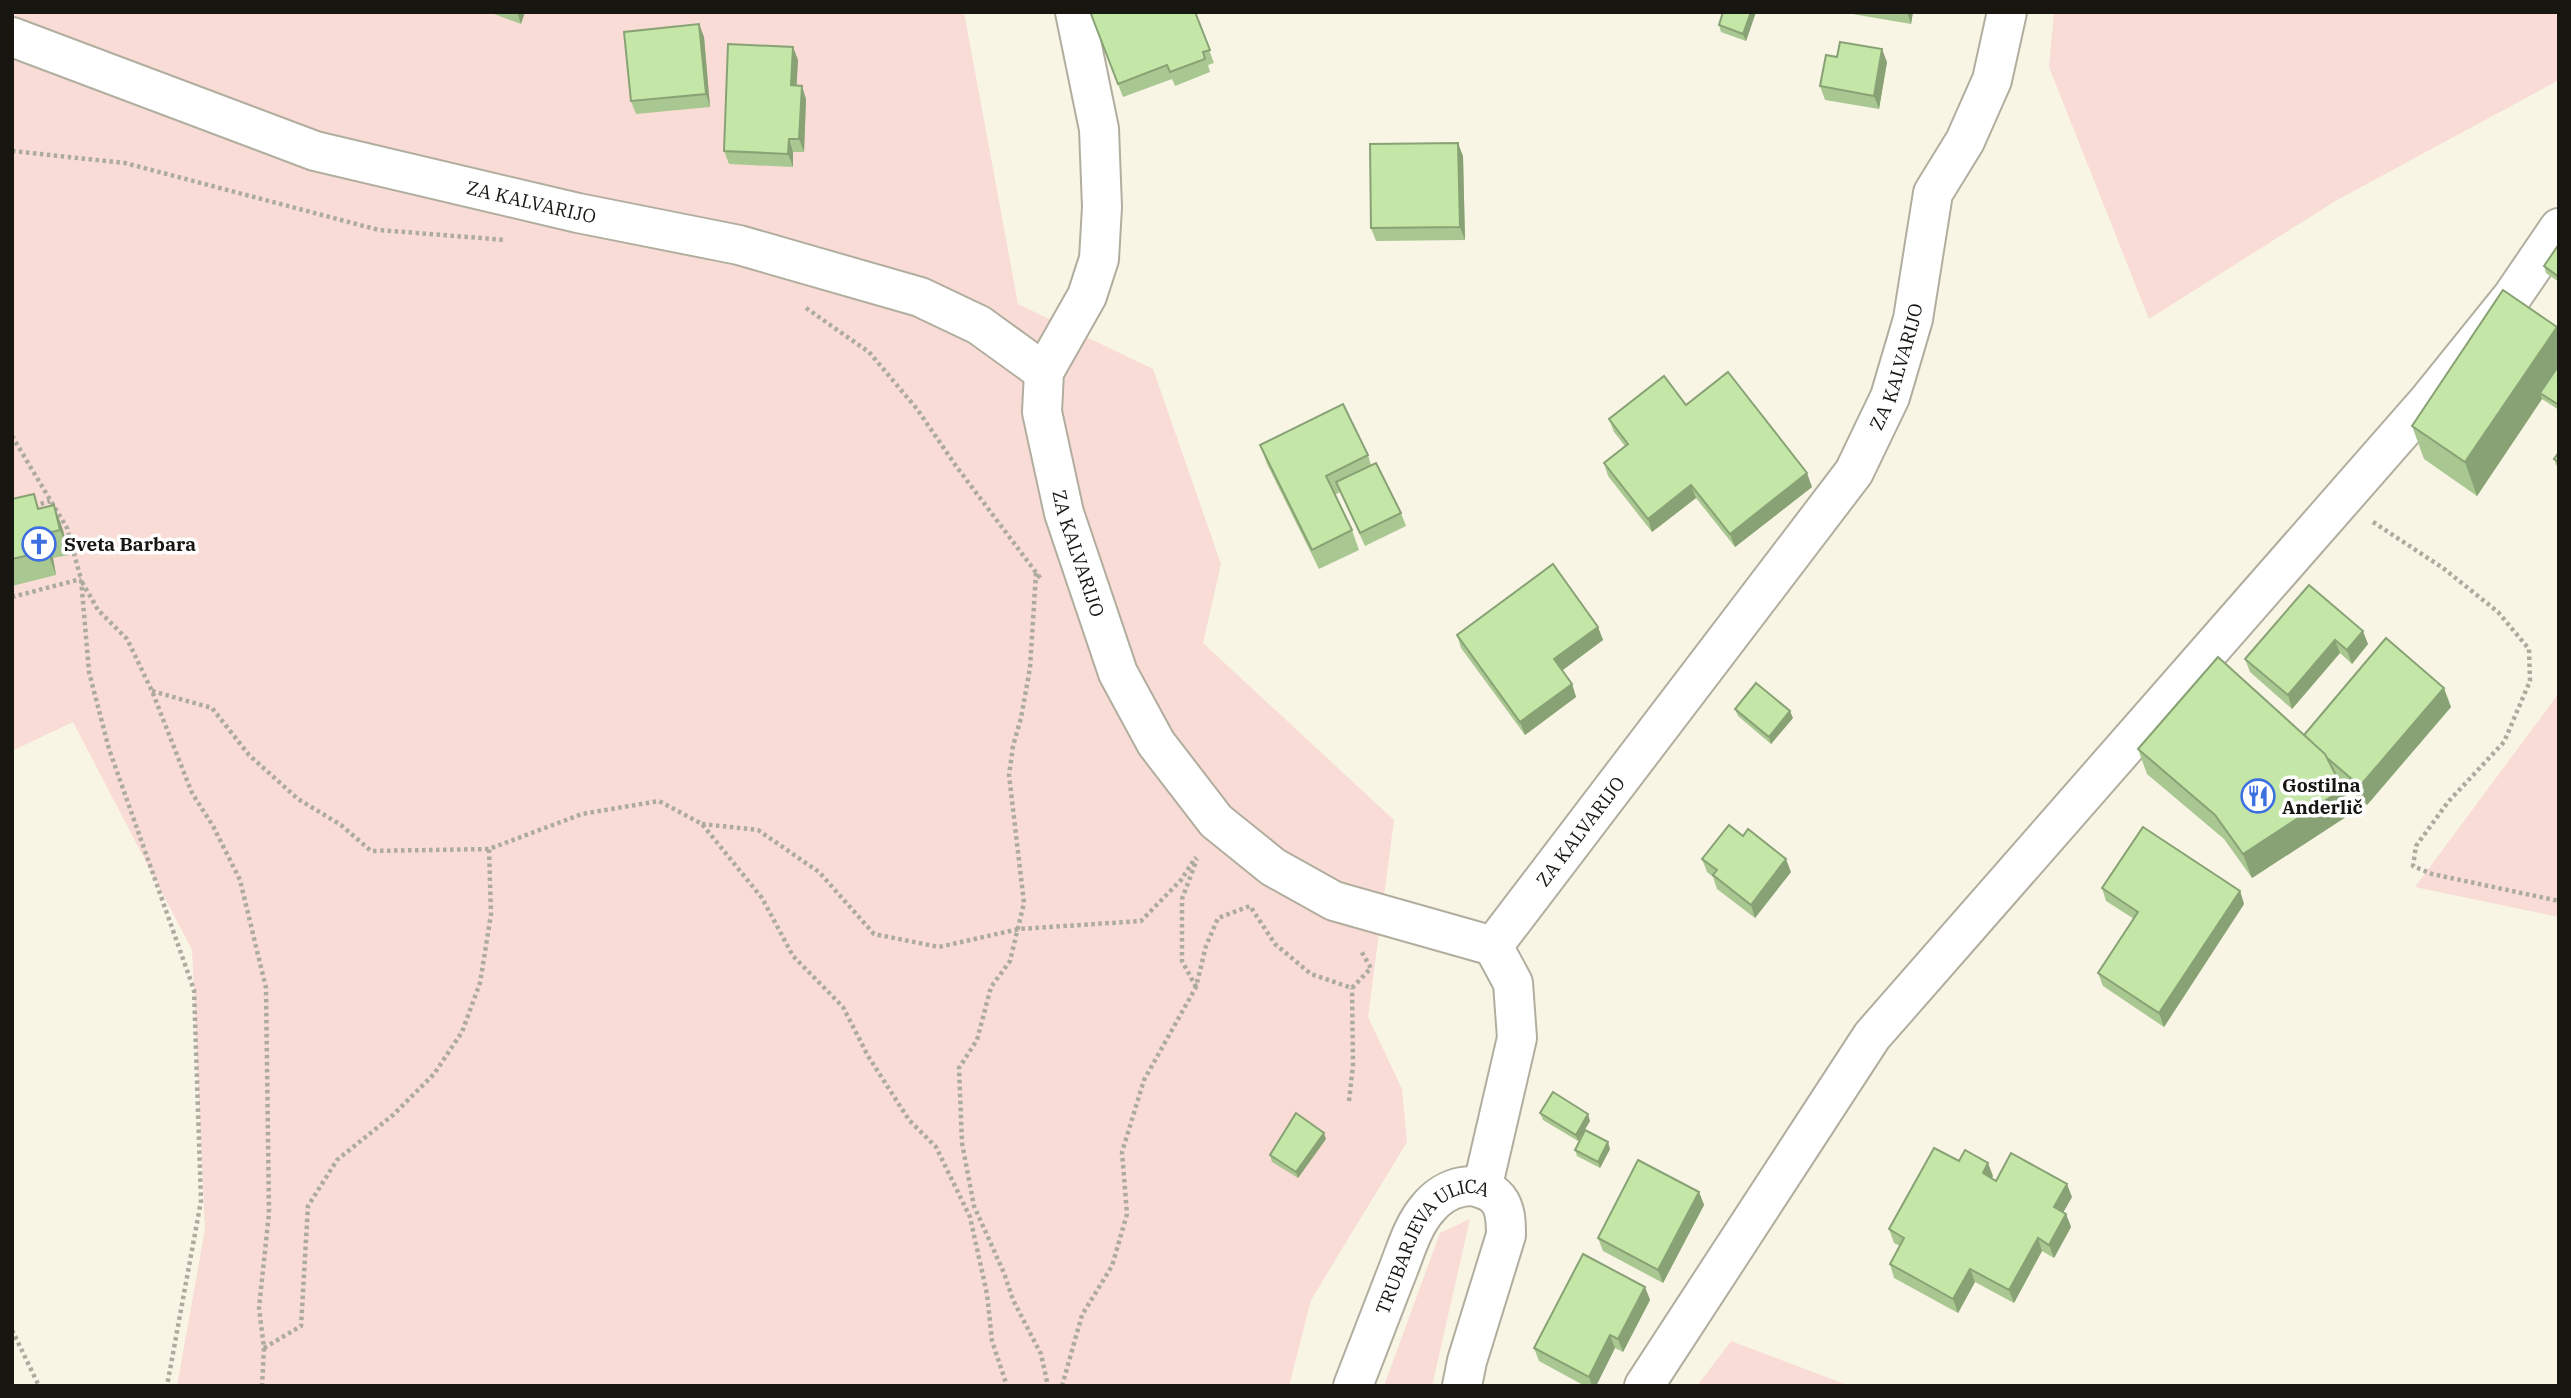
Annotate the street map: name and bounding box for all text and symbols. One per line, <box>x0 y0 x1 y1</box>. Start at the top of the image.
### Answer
street label: ZA KALVARIJO <box>464 175 598 228</box>
street label: ZA KALVARIJO <box>1864 301 1927 434</box>
street label: ZA KALVARIJO <box>1047 488 1110 620</box>
church icon: Sveta Barbara <box>20 525 58 563</box>
place label: Sveta Barbara <box>64 532 196 556</box>
street label: ZA KALVARIJO <box>1531 772 1630 891</box>
place label: Gostilna Anderlič <box>2282 773 2363 819</box>
restaurant icon: Gostilna Anderlič <box>2239 777 2277 815</box>
street label: TRUBARJEVA ULICA <box>1370 1174 1493 1318</box>

